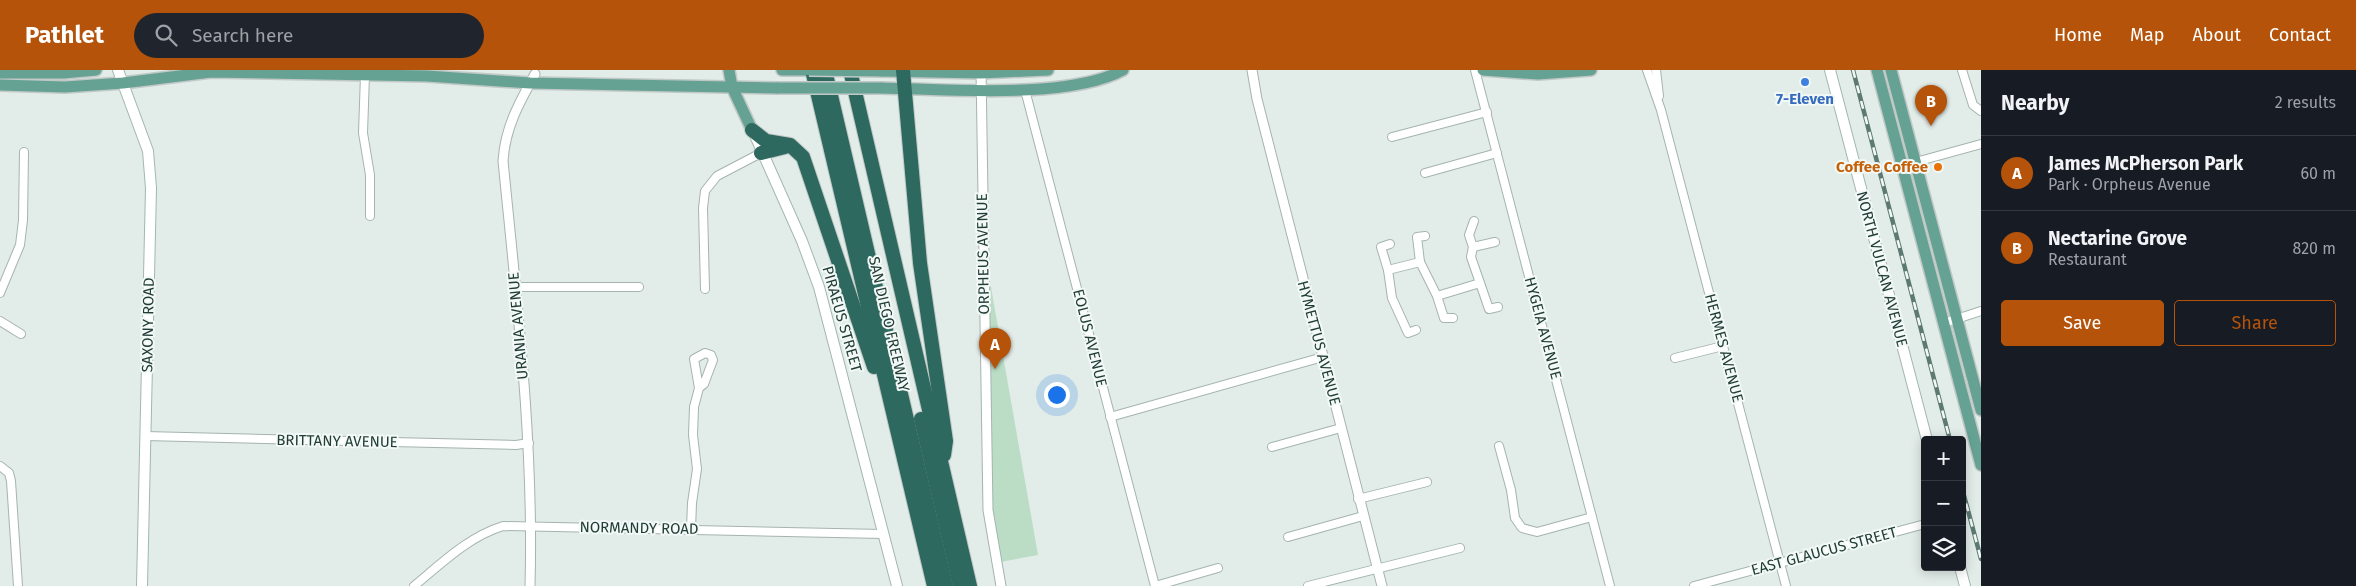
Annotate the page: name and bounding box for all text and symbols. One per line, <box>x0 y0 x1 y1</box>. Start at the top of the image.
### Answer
search box <box>134 13 484 58</box>
text: Pathlet <box>25 21 104 49</box>
icon: search <box>152 21 180 49</box>
text: Search here <box>192 24 293 47</box>
text: Home <box>2054 24 2102 46</box>
text: Map <box>2130 24 2164 46</box>
text: About <box>2192 24 2241 46</box>
text: Contact <box>2269 24 2331 46</box>
marker: 7-Eleven <box>1799 76 1811 88</box>
pin: B <box>1915 85 1947 126</box>
place label: 7-Eleven <box>1776 90 1834 108</box>
text: Nearby <box>2001 90 2069 116</box>
text: 2 results <box>2275 93 2336 112</box>
text: James McPherson Park <box>2048 152 2243 175</box>
place label: Coffee Coffee <box>1836 158 1928 176</box>
marker: Coffee Coffee <box>1932 161 1944 173</box>
text: A <box>2012 164 2022 183</box>
text: 60 m <box>2301 164 2336 183</box>
text: Park · Orpheus Avenue <box>2048 175 2211 194</box>
street label: NORTH VULCAN AVENUE <box>1853 189 1911 349</box>
street label: ORPHEUS AVENUE <box>973 193 993 315</box>
text: Nectarine Grove <box>2048 227 2187 250</box>
text: B <box>2012 239 2022 258</box>
text: 820 m <box>2293 239 2336 258</box>
text: Restaurant <box>2048 250 2127 269</box>
street label: SAN DIEGO FREEWAY <box>865 255 913 394</box>
street label: PIRAEUS STREET <box>818 264 866 374</box>
street label: URANIA AVENUE <box>504 272 532 380</box>
street label: HYGEIA AVENUE <box>1521 275 1565 381</box>
street label: SAXONY ROAD <box>138 277 158 373</box>
street label: HYMETTUS AVENUE <box>1294 279 1344 407</box>
street label: EOLUS AVENUE <box>1069 287 1111 389</box>
street label: HERMES AVENUE <box>1701 292 1747 404</box>
button: Save <box>2001 300 2164 346</box>
button: Share <box>2174 300 2336 346</box>
pin: A <box>979 328 1011 369</box>
your location <box>1044 382 1070 408</box>
street label: BRITTANY AVENUE <box>276 431 398 451</box>
map controls <box>1921 436 1966 571</box>
button: + <box>1921 436 1966 481</box>
button: − <box>1921 481 1966 526</box>
street label: NORMANDY ROAD <box>579 518 699 538</box>
street label: EAST GLAUCUS STREET <box>1749 523 1899 579</box>
button: layers <box>1921 526 1966 571</box>

